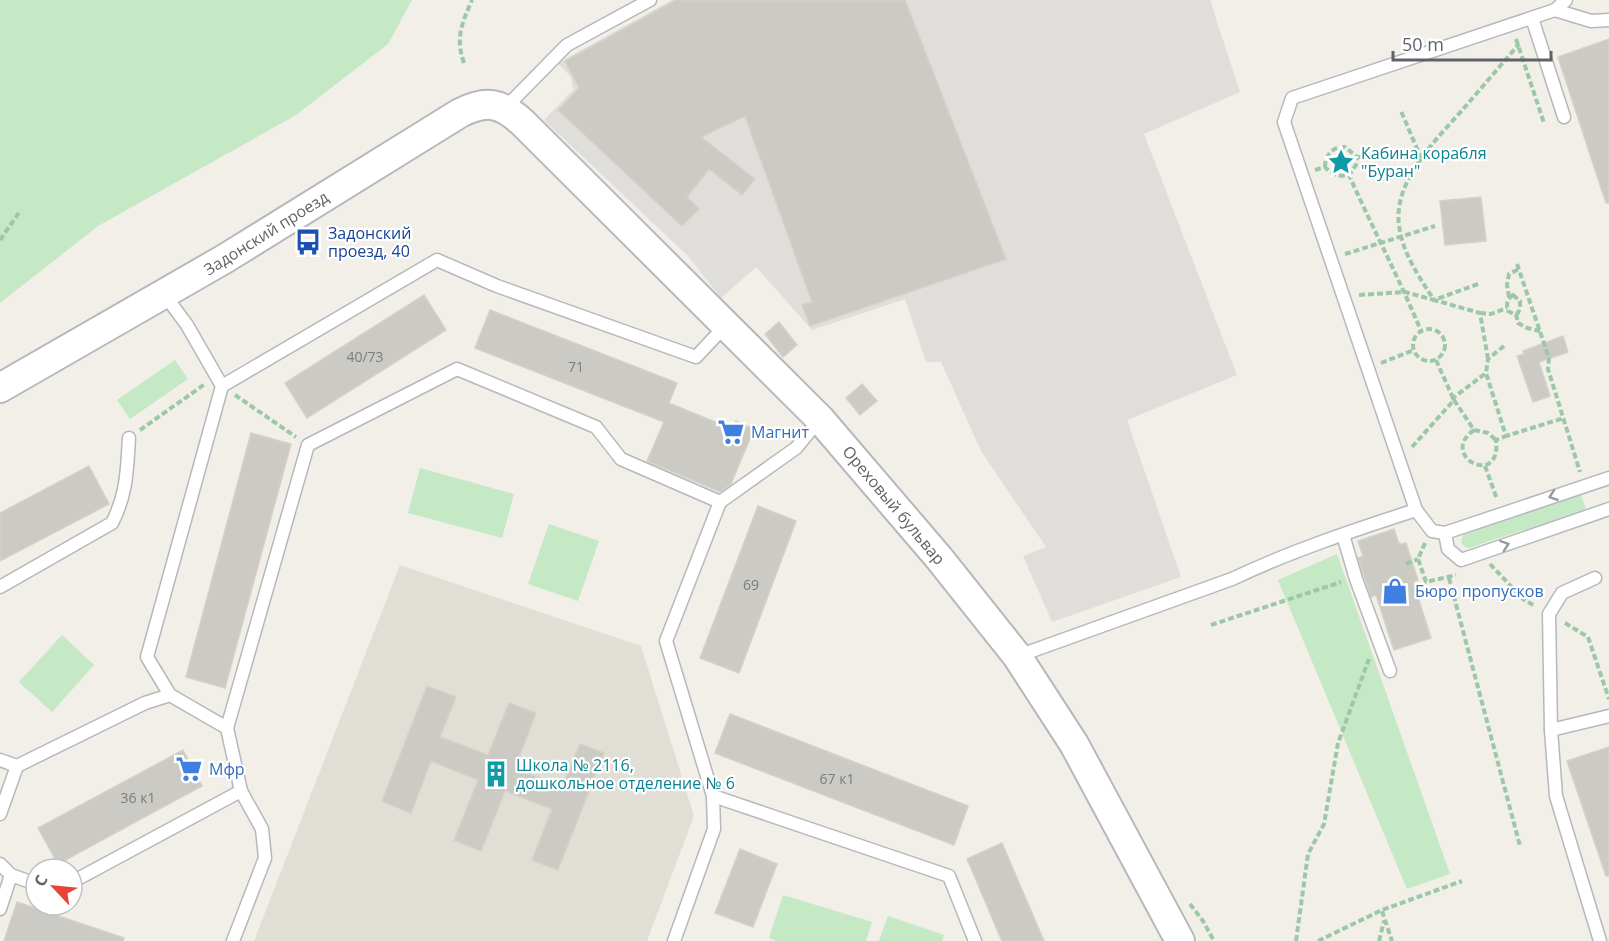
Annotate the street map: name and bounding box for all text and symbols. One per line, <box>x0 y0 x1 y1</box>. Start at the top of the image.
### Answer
scale bar <box>1393 24 1550 62</box>
text: 50 m <box>1402 32 1444 56</box>
place label: Кабина корабля "Буран" <box>1361 142 1487 182</box>
place icon: Кабина корабля "Буран" <box>1326 147 1356 177</box>
street label: Задонский проезд <box>200 186 332 280</box>
place label: Задонский проезд, 40 <box>328 222 411 262</box>
bus stop icon: Задонский проезд, 40 <box>293 227 323 257</box>
house number: 40/73 <box>346 347 384 366</box>
house number: 71 <box>568 357 584 376</box>
supermarket icon: Магнит <box>716 417 746 447</box>
place label: Магнит <box>751 421 809 443</box>
street label: Ореховый бульвар <box>838 441 950 569</box>
one-way arrow <box>1548 489 1559 501</box>
one-way arrow <box>1499 539 1510 552</box>
house number: 69 <box>743 575 759 594</box>
shop icon: Бюро пропусков <box>1380 576 1410 606</box>
place label: Бюро пропусков <box>1415 580 1544 602</box>
supermarket icon: Мфр <box>174 754 204 784</box>
place label: Школа № 2116, дошкольное отделение № 6 <box>516 754 735 794</box>
place label: Мфр <box>209 758 245 780</box>
building icon: Школа № 2116, дошкольное отделение № 6 <box>481 759 511 789</box>
house number: 67 к1 <box>820 769 854 788</box>
house number: 36 к1 <box>121 788 155 807</box>
north arrow <box>24 857 84 917</box>
text: С <box>28 871 53 890</box>

